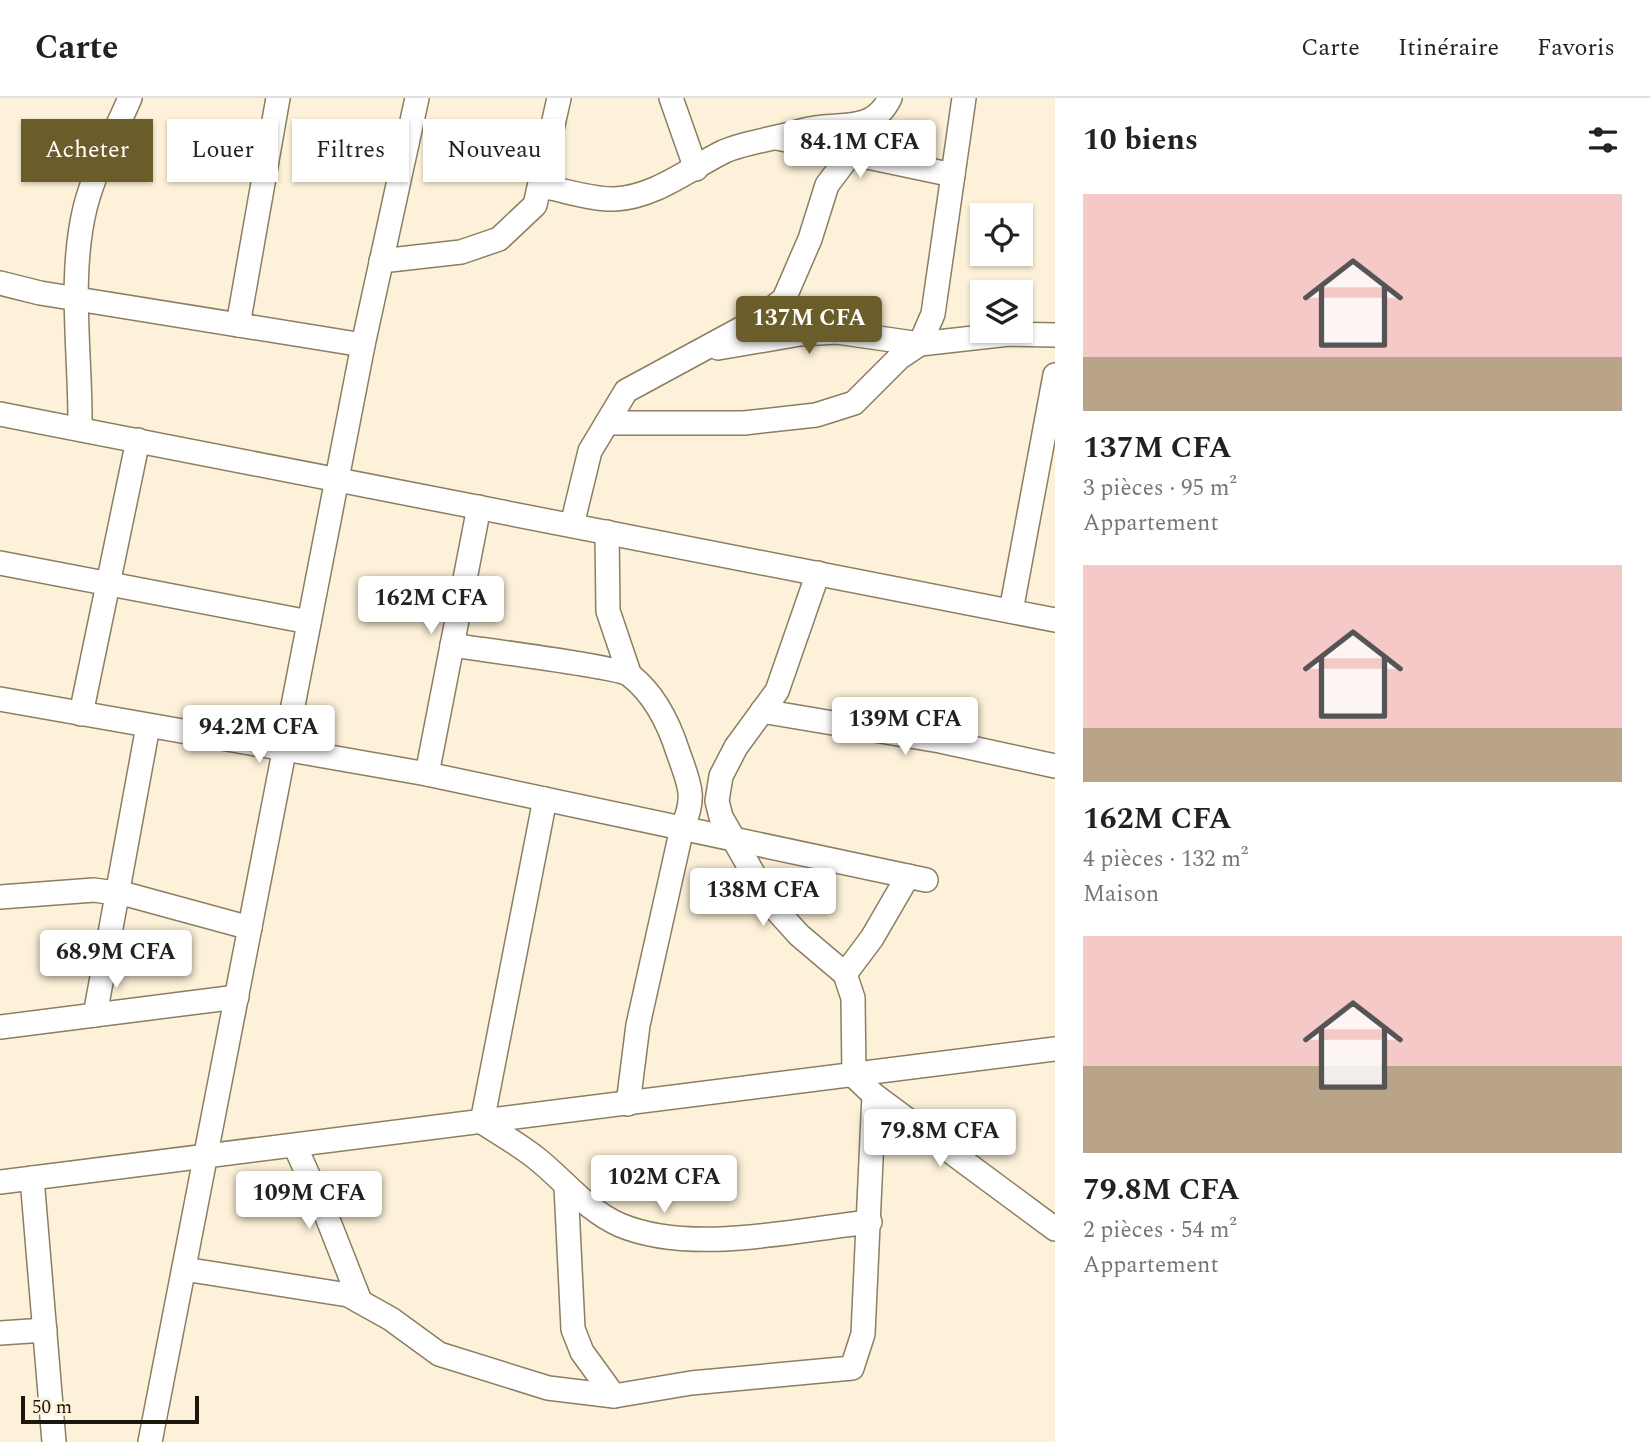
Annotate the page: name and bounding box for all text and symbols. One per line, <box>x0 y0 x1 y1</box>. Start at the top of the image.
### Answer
text: Carte <box>35 23 118 73</box>
text: Carte <box>1301 30 1360 66</box>
text: Itinéraire <box>1398 30 1499 66</box>
text: Favoris <box>1537 30 1615 66</box>
text: 10 biens <box>1083 117 1198 163</box>
chip: Acheter <box>21 119 153 182</box>
chip: Louer <box>167 119 278 182</box>
chip: Filtres <box>292 119 409 182</box>
chip: Nouveau <box>423 119 565 182</box>
pin: 84.1M CFA <box>780 120 940 180</box>
icon: filters <box>1584 121 1622 159</box>
text: 84.1M CFA <box>800 125 920 160</box>
map controls <box>970 203 1033 343</box>
button: locate <box>970 203 1033 266</box>
icon: home <box>1290 240 1416 366</box>
button: layers <box>970 280 1033 343</box>
pin: 137M CFA <box>737 296 881 356</box>
text: 137M CFA <box>752 301 866 336</box>
text: 137M CFA <box>1083 425 1232 471</box>
text: 3 pièces · 95 m² <box>1083 471 1237 506</box>
text: Appartement <box>1083 506 1219 541</box>
pin: 162M CFA <box>359 576 503 636</box>
text: 162M CFA <box>374 581 488 616</box>
icon: home <box>1290 611 1416 737</box>
pin: 139M CFA <box>833 698 977 757</box>
text: 139M CFA <box>848 702 962 737</box>
pin: 94.2M CFA <box>179 706 339 765</box>
text: 94.2M CFA <box>199 710 319 745</box>
text: 162M CFA <box>1083 796 1232 842</box>
text: 4 pièces · 132 m² <box>1083 842 1248 877</box>
pin: 138M CFA <box>691 868 835 928</box>
text: 138M CFA <box>706 873 820 908</box>
text: Maison <box>1083 877 1159 912</box>
pin: 68.9M CFA <box>36 930 196 990</box>
text: 68.9M CFA <box>56 935 176 970</box>
icon: home <box>1290 982 1416 1108</box>
pin: 79.8M CFA <box>860 1110 1020 1169</box>
text: 79.8M CFA <box>880 1114 1000 1149</box>
pin: 102M CFA <box>592 1156 736 1215</box>
text: 102M CFA <box>607 1160 721 1195</box>
text: 79.8M CFA <box>1083 1167 1240 1213</box>
pin: 109M CFA <box>237 1172 381 1231</box>
text: 109M CFA <box>252 1176 366 1211</box>
text: 2 pièces · 54 m² <box>1083 1213 1237 1248</box>
text: Appartement <box>1083 1248 1219 1283</box>
scale bar <box>21 1393 200 1425</box>
text: 50 m <box>32 1393 72 1422</box>

